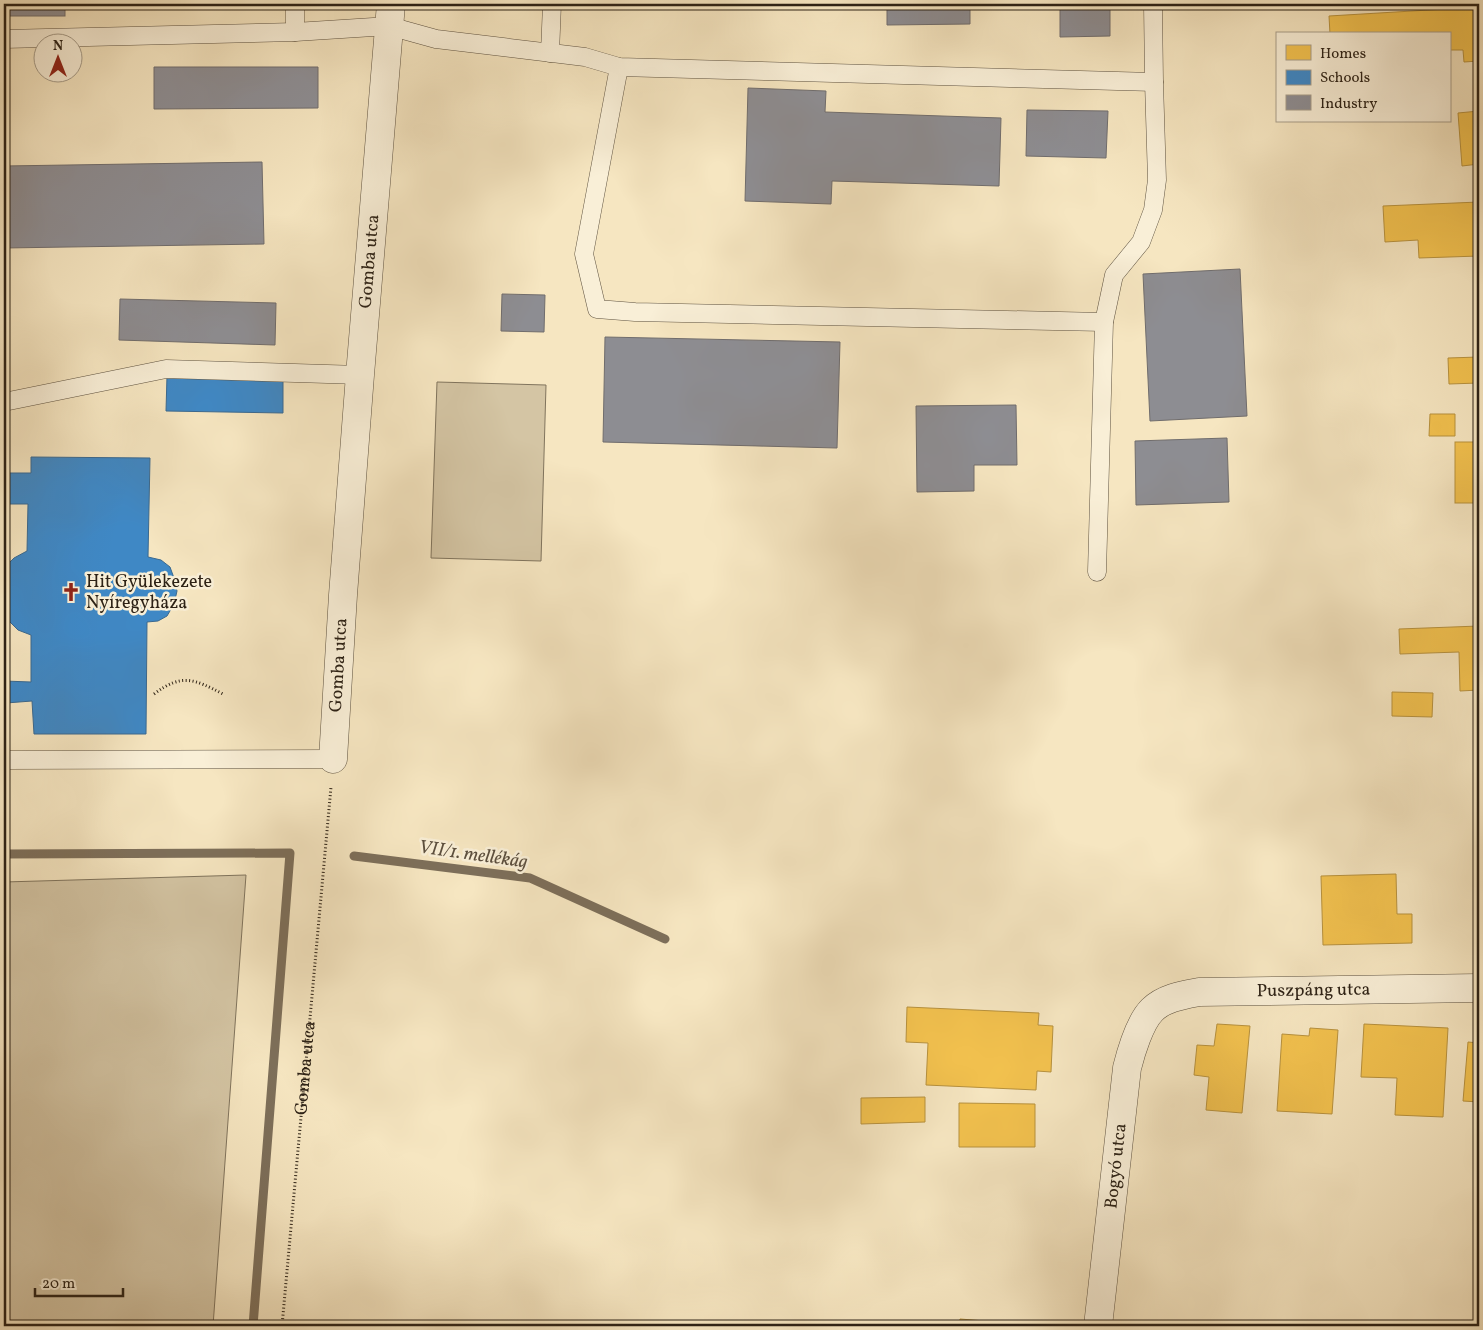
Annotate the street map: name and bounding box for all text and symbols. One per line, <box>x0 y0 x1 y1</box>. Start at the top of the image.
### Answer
north arrow <box>32 32 82 82</box>
legend <box>1276 32 1450 122</box>
text: N <box>53 37 63 56</box>
text: Homes <box>1320 44 1366 65</box>
text: Schools <box>1320 68 1370 89</box>
text: Industry <box>1320 94 1377 115</box>
street label: Gomba utca <box>353 213 386 309</box>
place label: Hit Gyülekezete Nyíregyháza <box>86 570 212 616</box>
church icon: Hit Gyülekezete Nyíregyháza <box>60 581 82 603</box>
street label: Gomba utca <box>323 617 354 713</box>
water label: VII/1. mellékág <box>417 834 529 876</box>
street label: Puszpáng utca <box>1257 977 1371 1004</box>
street label: Gomba utca <box>289 1020 322 1116</box>
street label: Bogyó utca <box>1099 1122 1133 1210</box>
scale bar <box>35 1265 122 1297</box>
text: 20 m <box>42 1274 75 1295</box>

